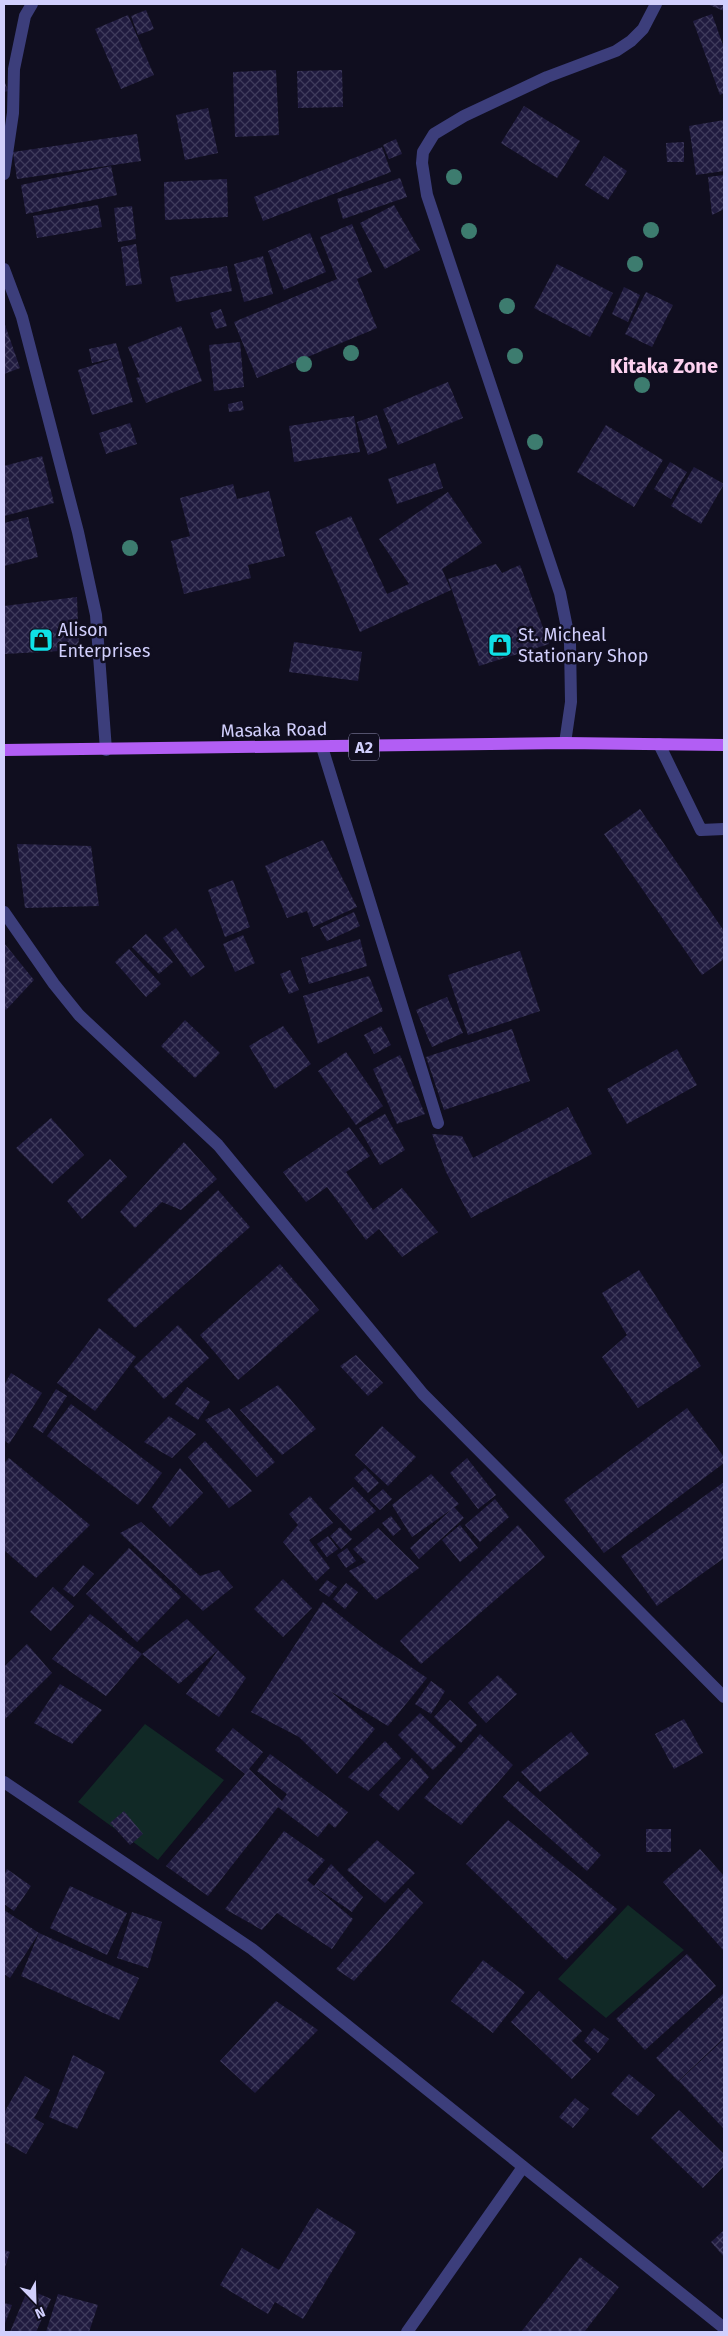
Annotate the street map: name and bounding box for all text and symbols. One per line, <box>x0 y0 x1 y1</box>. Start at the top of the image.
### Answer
district label: Kitaka Zone <box>610 354 718 378</box>
place label: Alison Enterprises <box>58 619 150 662</box>
place label: St. Micheal Stationary Shop <box>518 624 649 667</box>
shop icon: Alison Enterprises <box>28 627 54 653</box>
shop icon: St. Micheal Stationary Shop <box>487 632 513 658</box>
street label: Masaka Road <box>220 718 328 742</box>
road number: A2 <box>349 734 379 760</box>
north arrow <box>10 2276 60 2326</box>
text: N <box>32 2303 47 2322</box>

